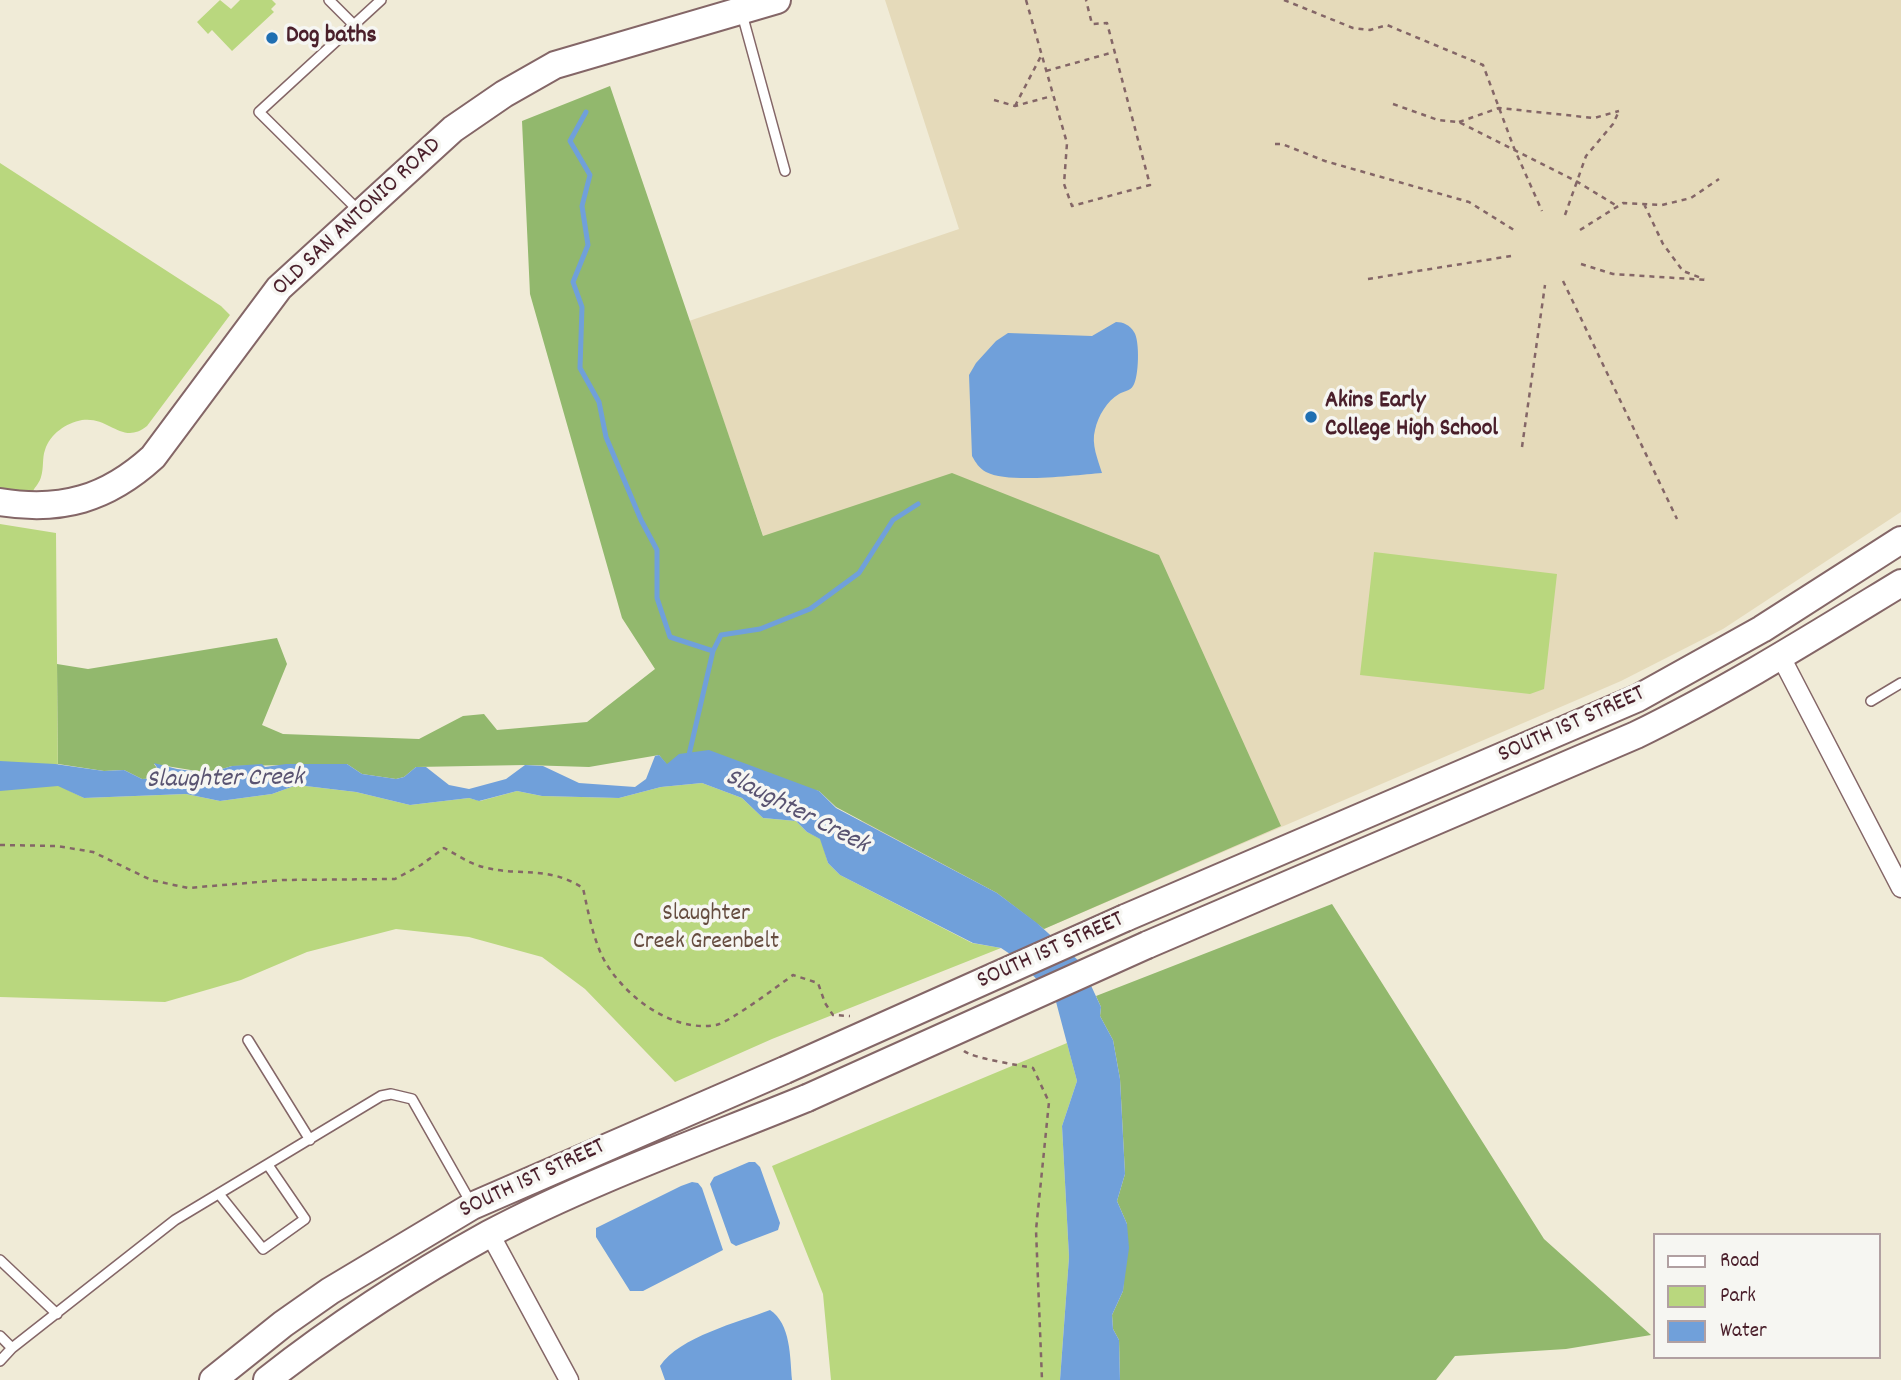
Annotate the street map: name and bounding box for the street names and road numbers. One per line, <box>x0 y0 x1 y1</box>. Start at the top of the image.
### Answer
street label: OLD SAN ANTONIO ROAD <box>268 132 448 304</box>
street label: SOUTH 1ST STREET <box>1494 681 1650 771</box>
street label: SOUTH 1ST STREET <box>973 907 1129 997</box>
street label: SOUTH 1ST STREET <box>456 1134 610 1226</box>

